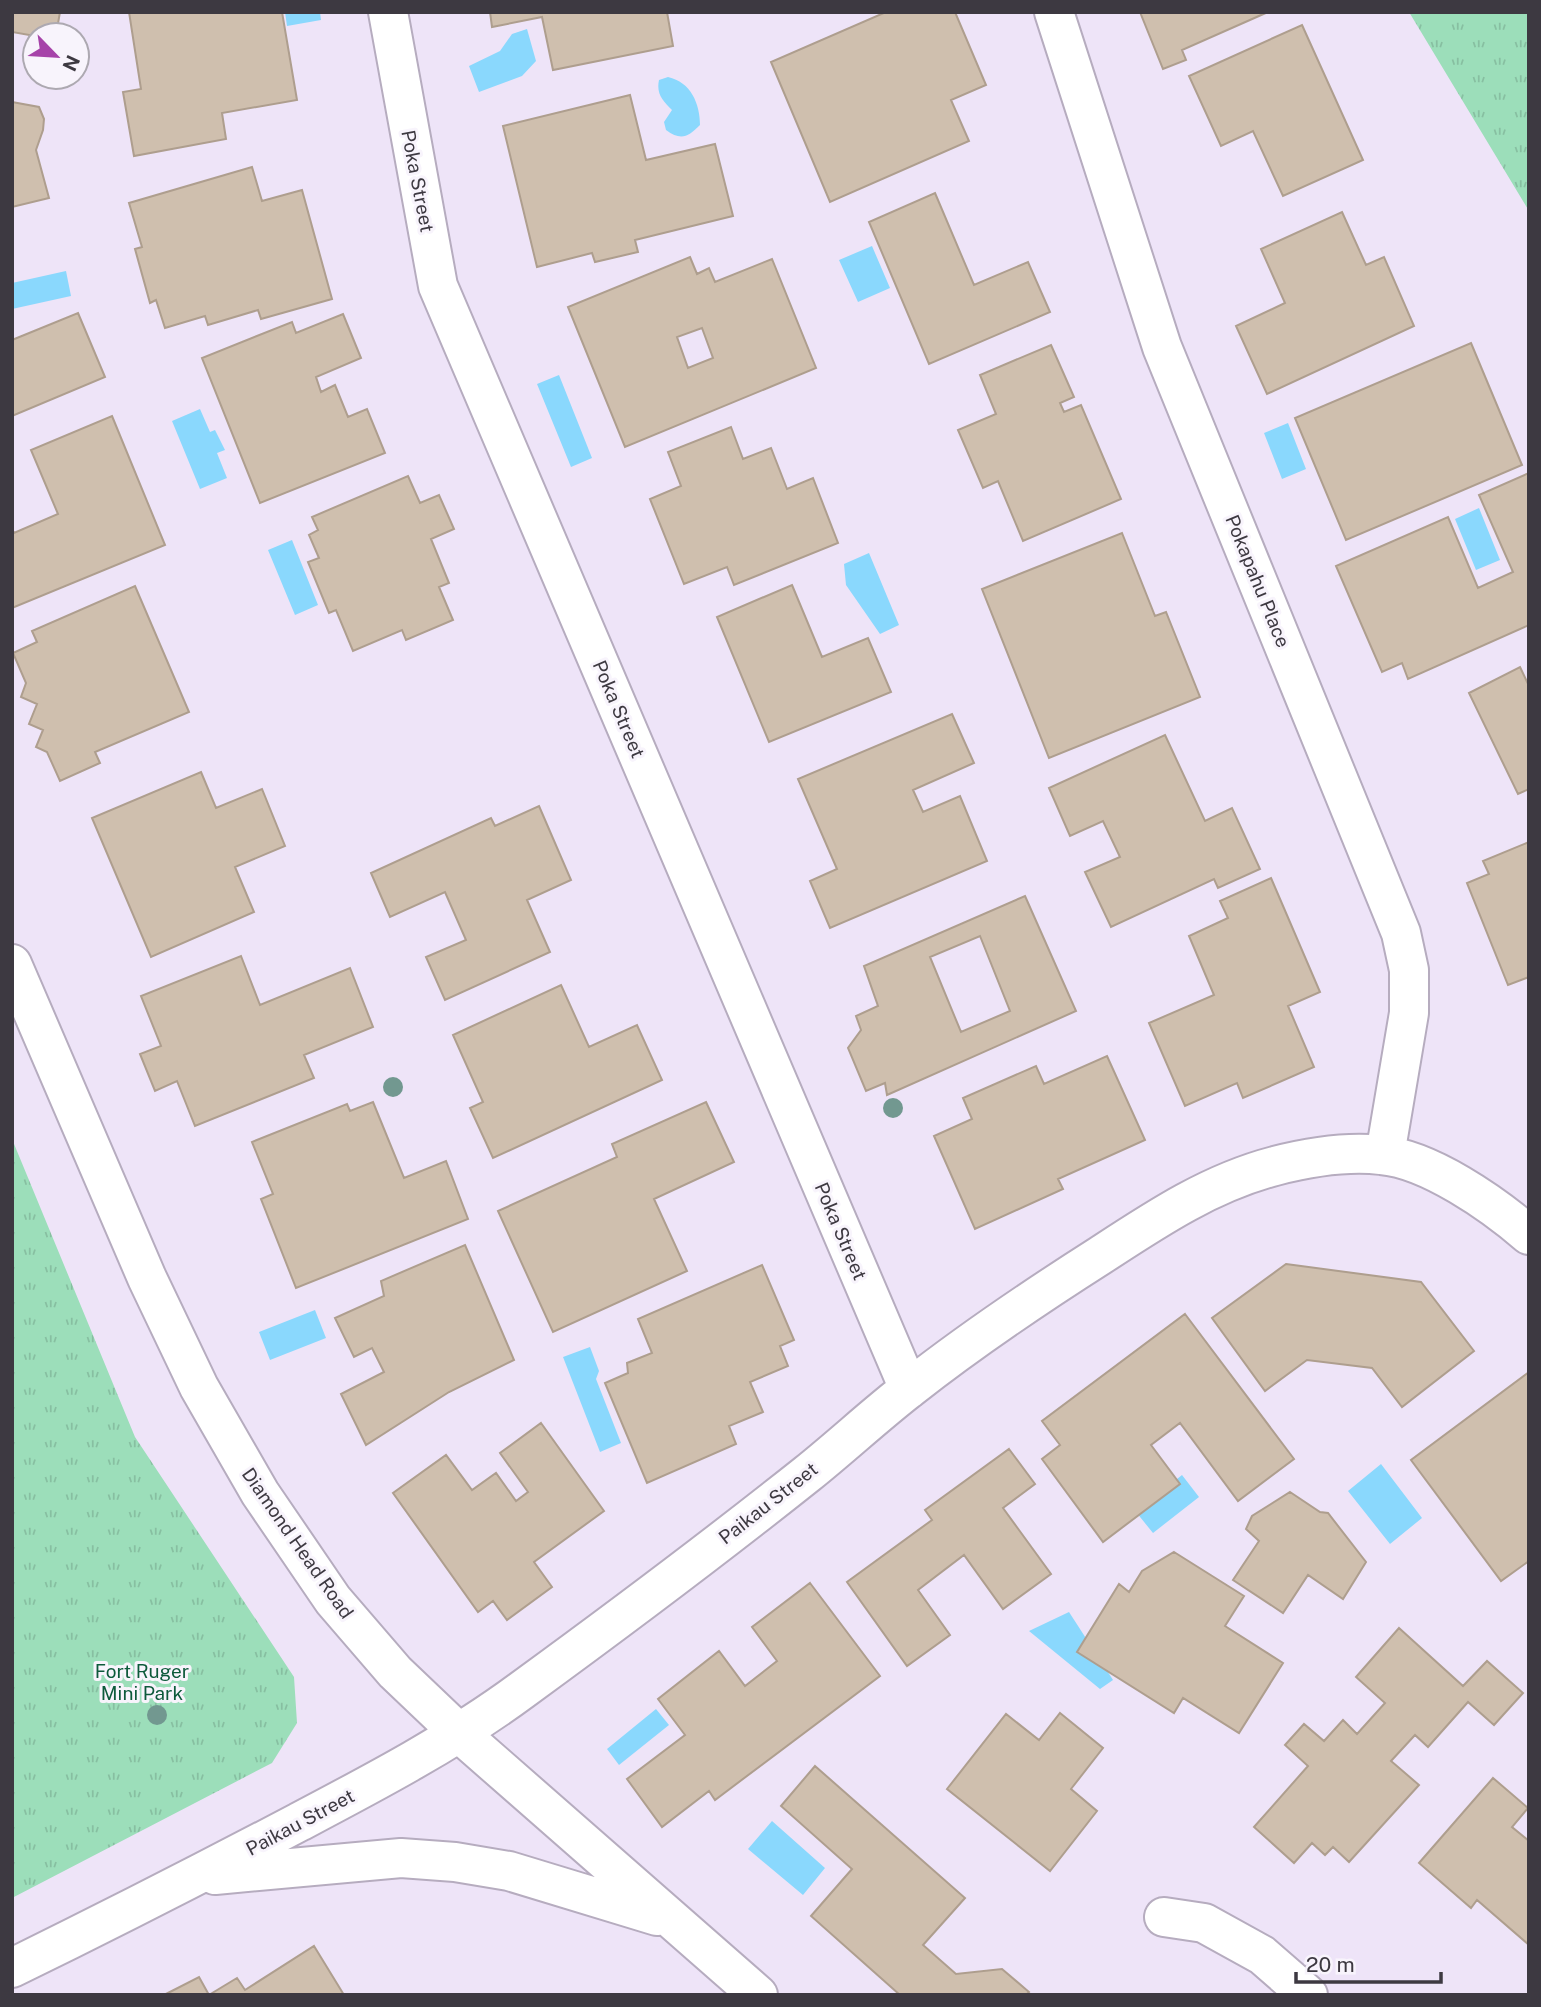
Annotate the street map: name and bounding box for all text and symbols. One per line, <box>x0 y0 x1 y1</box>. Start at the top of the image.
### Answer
north arrow <box>21 21 91 91</box>
text: N <box>58 52 85 75</box>
street label: Poka Street <box>397 128 439 234</box>
street label: Pokapahu Place <box>1221 511 1295 651</box>
street label: Poka Street <box>589 657 649 761</box>
street label: Poka Street <box>811 1179 871 1283</box>
street label: Paikau Street <box>714 1458 822 1548</box>
street label: Diamond Head Road <box>238 1463 358 1623</box>
park label: Fort Ruger Mini Park <box>95 1660 189 1704</box>
street label: Paikau Street <box>242 1784 358 1860</box>
scale bar <box>1296 1940 1441 1984</box>
text: 20 m <box>1306 1952 1355 1977</box>

